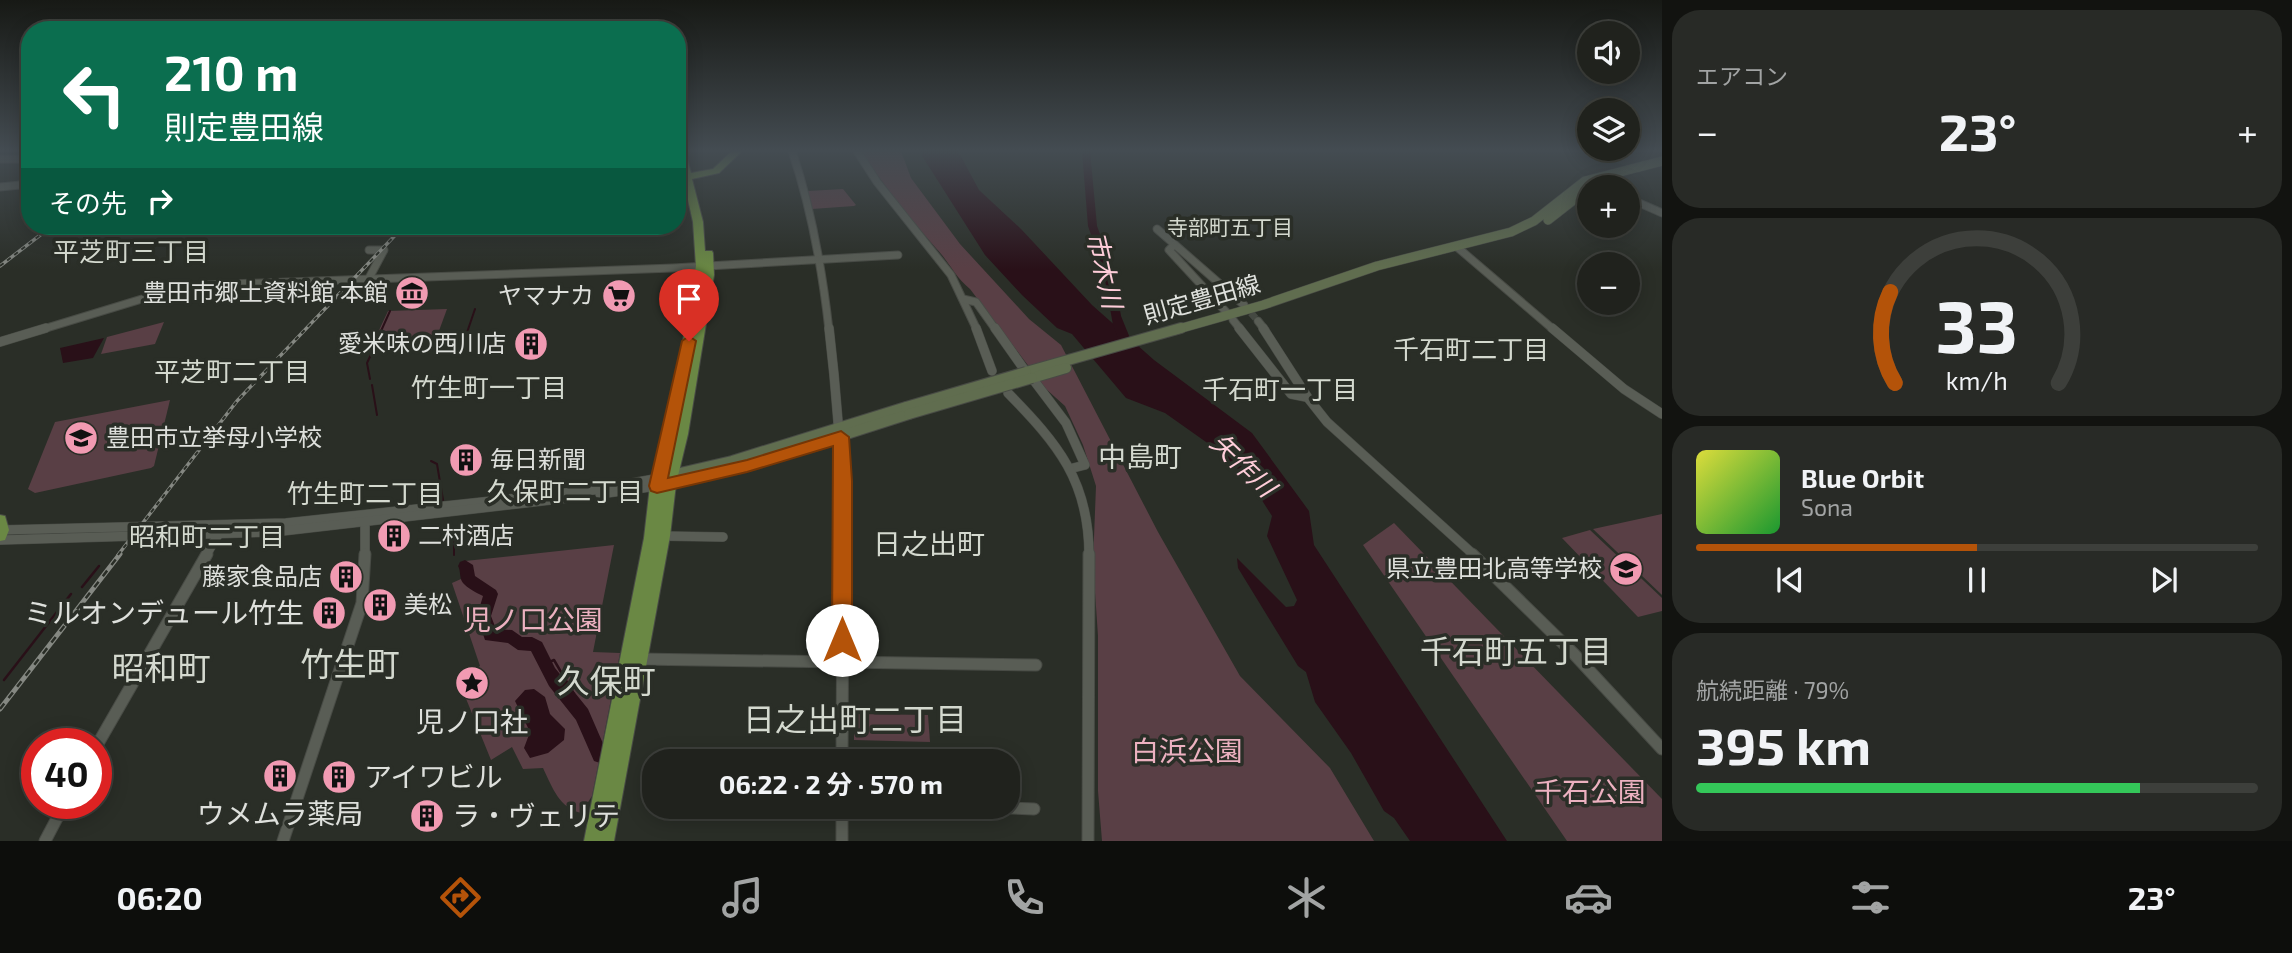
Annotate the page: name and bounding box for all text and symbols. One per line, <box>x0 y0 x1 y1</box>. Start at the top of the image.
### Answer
map controls <box>1577 21 1640 315</box>
button: sound <box>1577 21 1640 84</box>
text: 210 m <box>164 42 298 101</box>
icon: left <box>49 49 140 140</box>
text: エアコン <box>1696 62 1788 90</box>
button: layers <box>1577 98 1640 161</box>
text: 23° <box>1939 99 2016 161</box>
text: 則定豊田線 <box>164 107 324 145</box>
text: − <box>1696 108 1718 154</box>
text: + <box>2237 108 2258 154</box>
button: + <box>1577 175 1640 238</box>
icon: right <box>141 182 179 220</box>
text: その先 <box>49 187 127 218</box>
district label: 寺部町五丁目 <box>1167 214 1293 239</box>
water label: 市木川 <box>1082 228 1130 314</box>
district label: 平芝町三丁目 <box>53 235 209 266</box>
button: − <box>1577 252 1640 315</box>
street label: 則定豊田線 <box>1140 268 1263 329</box>
pin <box>659 269 719 341</box>
museum icon: 豊田市郷土資料館 本館 <box>393 274 431 312</box>
place label: 豊田市郷土資料館 本館 <box>143 277 388 306</box>
supermarket icon: ヤマナカ <box>600 277 638 315</box>
place label: ヤマナカ <box>498 280 594 309</box>
icon: arrive <box>670 280 708 318</box>
text: 33 <box>1936 280 2018 368</box>
building icon: 愛米味の西川店 <box>512 325 550 363</box>
place label: 愛米味の西川店 <box>338 328 506 357</box>
district label: 千石町二丁目 <box>1393 333 1549 364</box>
district label: 平芝町二丁目 <box>154 355 310 386</box>
text: km/h <box>1946 364 2008 394</box>
district label: 竹生町一丁目 <box>411 371 567 402</box>
district label: 千石町一丁目 <box>1202 373 1358 404</box>
school or university icon: 豊田市立挙母小学校 <box>62 419 100 457</box>
place label: 豊田市立挙母小学校 <box>106 422 322 451</box>
water label: 矢作川 <box>1205 426 1285 504</box>
district label: 中島町 <box>1098 439 1182 473</box>
building icon: 毎日新聞 <box>447 441 485 479</box>
place label: 毎日新聞 <box>490 444 586 473</box>
text: Blue Orbit <box>1801 462 1924 493</box>
district label: 久保町二丁目 <box>487 475 643 506</box>
district label: 竹生町二丁目 <box>287 477 443 508</box>
text: Sona <box>1801 493 1853 521</box>
building icon: 二村酒店 <box>375 517 413 555</box>
district label: 昭和町二丁目 <box>129 520 285 551</box>
place label: 二村酒店 <box>418 520 514 549</box>
district label: 日之出町 <box>873 526 985 560</box>
school or university icon: 県立豊田北高等学校 <box>1607 550 1645 588</box>
place label: 県立豊田北高等学校 <box>1386 553 1602 582</box>
building icon: 藤家食品店 <box>327 558 365 596</box>
place label: 藤家食品店 <box>202 561 322 590</box>
icon: previous <box>1771 561 1809 599</box>
icon: pause <box>1958 561 1996 599</box>
icon: next <box>2145 561 2183 599</box>
building icon: 美松 <box>361 586 399 624</box>
place label: 美松 <box>404 589 452 618</box>
building icon: ミルオンデュール竹生 <box>310 594 348 632</box>
place label: ミルオンデュール竹生 <box>24 595 304 629</box>
park label: 児ノ口公園 <box>463 602 603 636</box>
position arrow <box>805 603 879 677</box>
district label: 千石町五丁目 <box>1420 631 1612 669</box>
district label: 竹生町 <box>301 643 400 683</box>
district label: 昭和町 <box>112 647 211 687</box>
district label: 久保町 <box>557 660 656 700</box>
place icon: 児ノ口社 <box>453 664 491 702</box>
text: 航続距離 · 79% <box>1696 676 1849 704</box>
district label: 日之出町二丁目 <box>743 699 967 737</box>
place label: 児ノ口社 <box>416 704 528 738</box>
text: 395 km <box>1696 713 1871 775</box>
speed limit sign: 40 <box>21 728 112 819</box>
park label: 白浜公園 <box>1131 733 1243 767</box>
building icon: ウメムラ薬局 <box>261 757 299 795</box>
building icon: アイワビル <box>320 758 358 796</box>
place label: アイワビル <box>364 759 503 793</box>
text: 06:22 · 2 分 · 570 m <box>719 768 943 799</box>
park label: 千石公園 <box>1534 774 1646 808</box>
place label: ウメムラ薬局 <box>197 796 363 830</box>
building icon: ラ・ヴェリテ <box>408 797 446 835</box>
place label: ラ・ヴェリテ <box>452 798 620 832</box>
icon: directions <box>436 873 485 922</box>
icon: music <box>718 873 767 922</box>
icon: phone <box>1000 873 1049 922</box>
icon: climate <box>1282 873 1331 922</box>
icon: car <box>1564 873 1613 922</box>
icon: filters <box>1846 873 1895 922</box>
text: 06:20 <box>117 878 203 916</box>
text: 23° <box>2128 878 2175 916</box>

